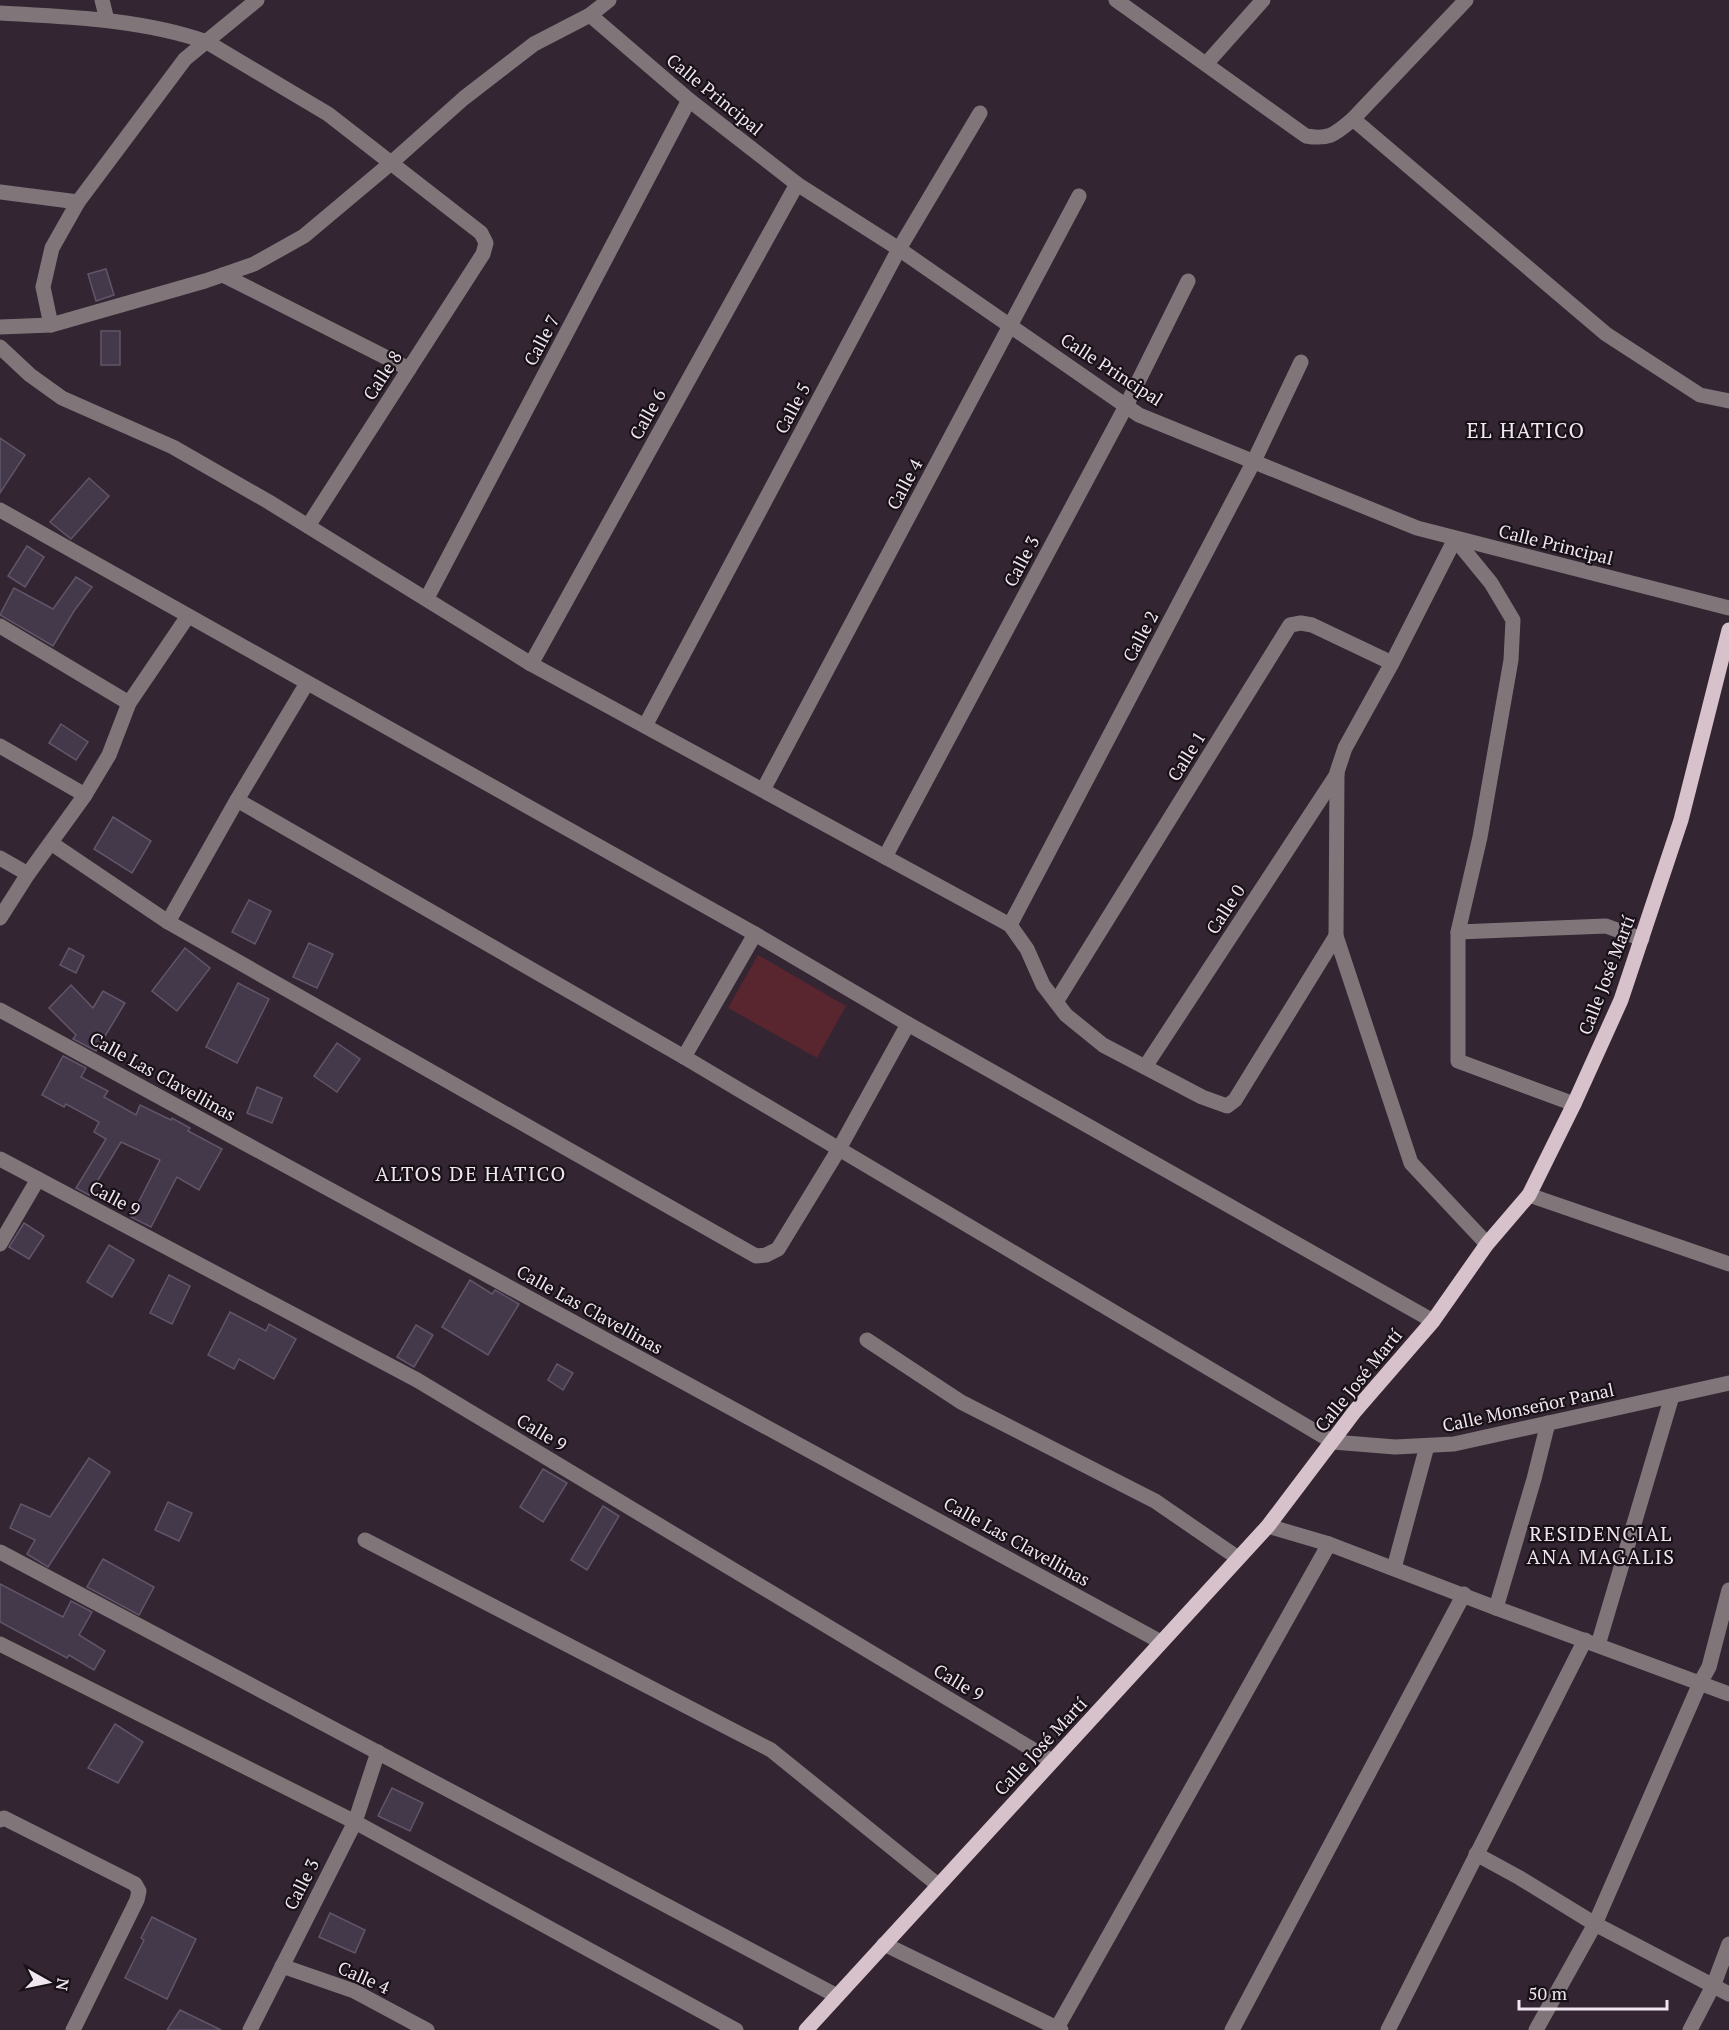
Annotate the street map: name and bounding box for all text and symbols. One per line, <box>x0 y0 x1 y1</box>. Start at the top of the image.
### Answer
street label: Calle Principal <box>662 48 768 140</box>
street label: Calle 7 <box>518 310 564 370</box>
street label: Calle Principal <box>1056 327 1168 411</box>
street label: Calle 8 <box>357 346 407 404</box>
street label: Calle 5 <box>769 378 815 438</box>
street label: Calle 6 <box>623 384 671 444</box>
district label: EL HATICO <box>1466 416 1586 444</box>
street label: Calle 4 <box>881 454 928 514</box>
street label: Calle Principal <box>1496 518 1616 570</box>
street label: Calle 3 <box>998 531 1044 591</box>
street label: Calle 2 <box>1117 606 1163 666</box>
street label: Calle 1 <box>1161 727 1211 785</box>
street label: Calle 0 <box>1200 880 1250 938</box>
street label: Calle José Martí <box>1572 911 1640 1038</box>
street label: Calle Las Clavellinas <box>86 1026 240 1126</box>
district label: ALTOS DE HATICO <box>375 1160 567 1187</box>
street label: Calle 9 <box>85 1175 145 1221</box>
street label: Calle Las Clavellinas <box>513 1259 667 1359</box>
street label: Calle José Martí <box>1309 1323 1407 1436</box>
street label: Calle Monseñor Panal <box>1440 1377 1616 1437</box>
street label: Calle 9 <box>512 1408 572 1456</box>
street label: Calle Las Clavellinas <box>940 1491 1094 1591</box>
district label: RESIDENCIAL ANA MAGALIS <box>1526 1520 1676 1570</box>
street label: Calle 9 <box>929 1658 989 1706</box>
street label: Calle José Martí <box>988 1691 1092 1800</box>
street label: Calle 3 <box>278 1854 324 1914</box>
north arrow <box>18 1952 78 2012</box>
street label: Calle 4 <box>334 1955 394 1999</box>
scale bar <box>1519 1973 1668 2011</box>
text: N <box>51 1977 75 1992</box>
text: 50 m <box>1528 1981 1568 2005</box>

